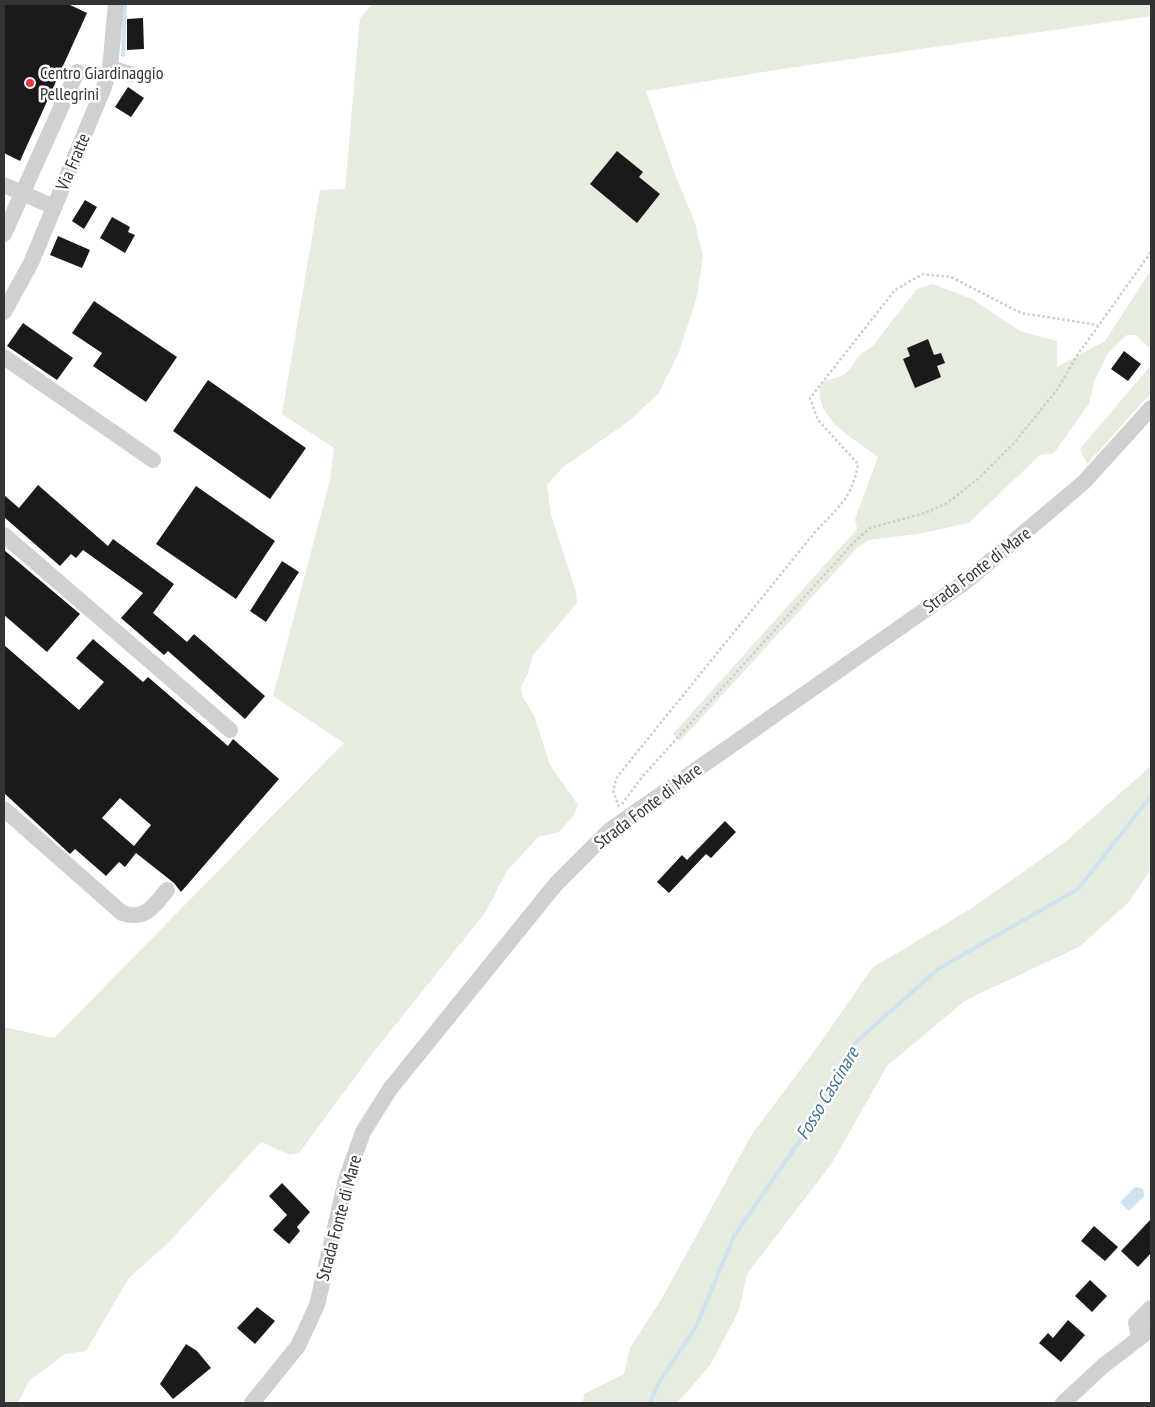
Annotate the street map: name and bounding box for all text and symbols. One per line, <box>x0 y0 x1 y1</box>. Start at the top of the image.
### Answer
place label: Centro Giardinaggio Pellegrini <box>40 61 164 105</box>
marker: Centro Giardinaggio Pellegrini <box>24 77 36 89</box>
street label: Via Fratte <box>50 130 95 195</box>
street label: Strada Fonte di Mare <box>918 522 1035 618</box>
street label: Strada Fonte di Mare <box>589 758 706 854</box>
water label: Fosso Cascinare <box>790 1041 865 1144</box>
street label: Strada Fonte di Mare <box>311 1152 366 1283</box>

